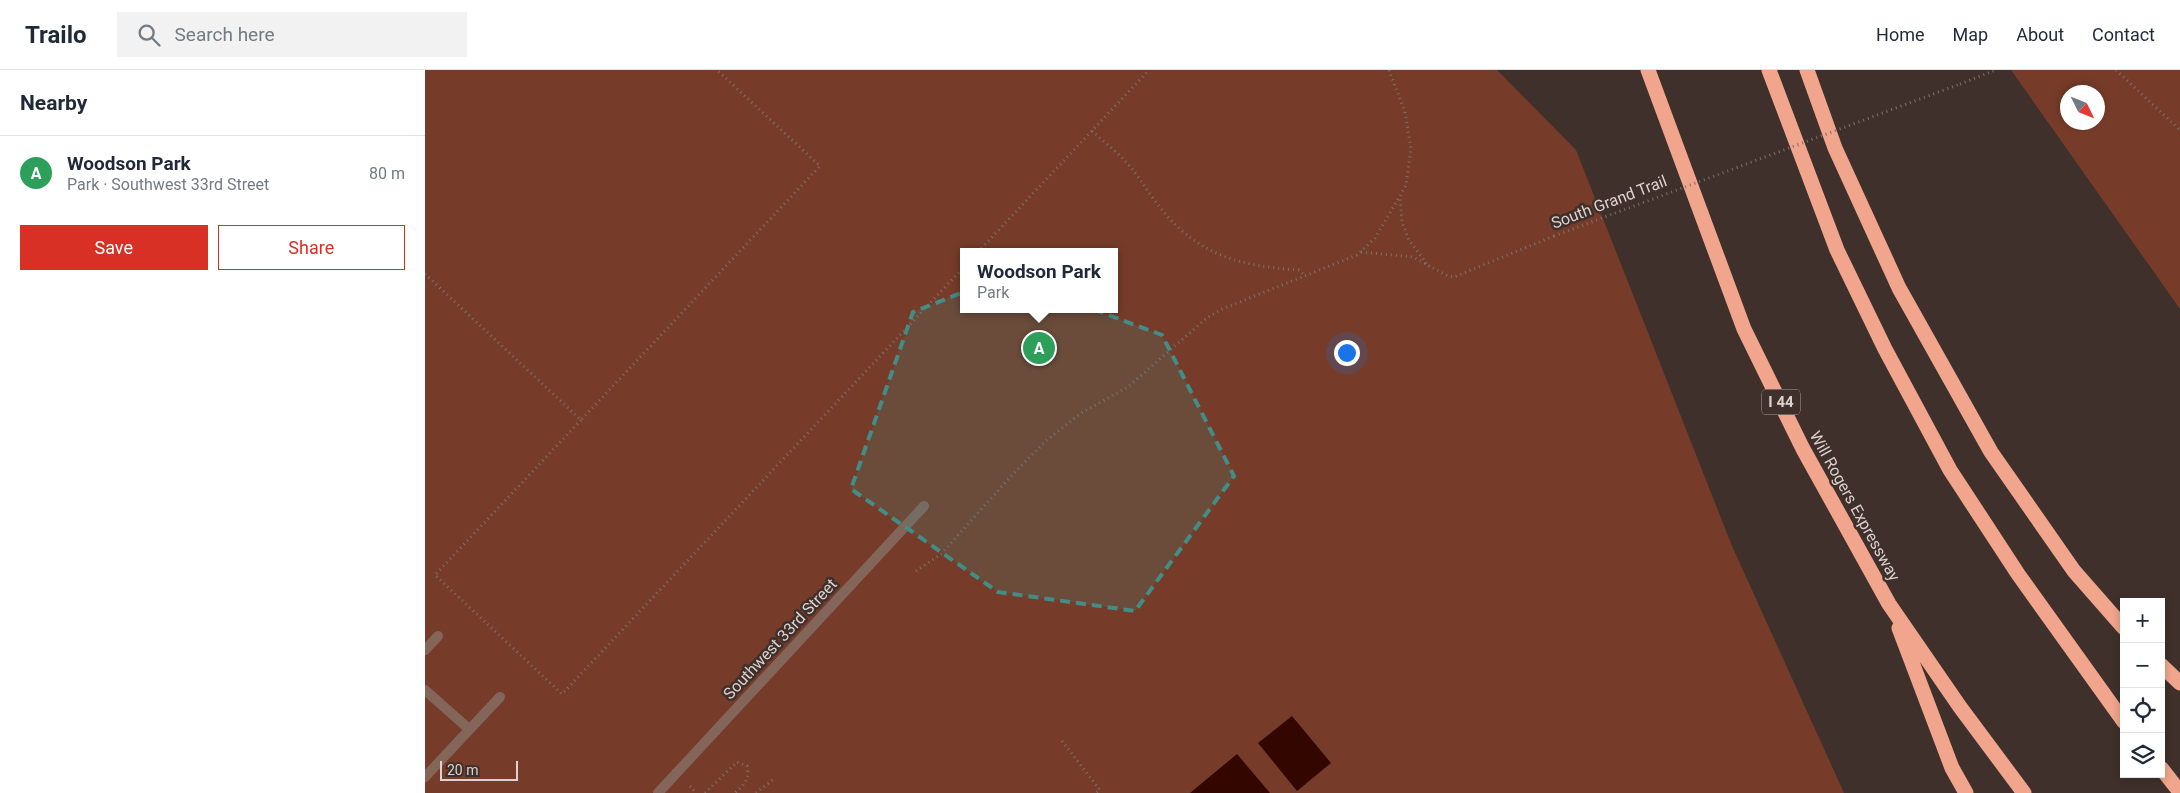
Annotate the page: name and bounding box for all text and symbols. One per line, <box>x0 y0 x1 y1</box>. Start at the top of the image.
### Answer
search box <box>117 12 467 57</box>
text: Trailo <box>25 21 87 49</box>
icon: search <box>135 21 163 49</box>
text: Search here <box>175 23 275 46</box>
text: Home <box>1876 24 1925 45</box>
text: Map <box>1953 24 1988 45</box>
text: About <box>2016 24 2064 45</box>
text: Contact <box>2092 24 2155 45</box>
north arrow <box>2060 85 2105 130</box>
text: Nearby <box>20 91 87 115</box>
text: Woodson Park <box>67 152 191 175</box>
text: A <box>31 164 41 183</box>
text: 80 m <box>369 164 405 183</box>
street label: South Grand Trail <box>1549 171 1669 233</box>
text: Park · Southwest 33rd Street <box>67 175 269 194</box>
button: Save <box>20 225 208 270</box>
button: Share <box>218 225 405 270</box>
popup <box>960 248 1118 313</box>
text: Woodson Park <box>977 260 1101 283</box>
text: Park <box>977 283 1009 302</box>
pin: A <box>1023 329 1055 367</box>
your location <box>1334 340 1360 366</box>
road number: I 44 <box>1762 390 1800 414</box>
street label: Will Rogers Expressway <box>1806 428 1904 585</box>
street label: Southwest 33rd Street <box>719 575 841 703</box>
map controls <box>2120 598 2165 778</box>
button: + <box>2120 598 2165 643</box>
button: − <box>2120 643 2165 688</box>
button: locate <box>2120 688 2165 733</box>
button: layers <box>2120 733 2165 778</box>
scale bar <box>440 758 517 781</box>
text: 20 m <box>447 762 479 778</box>

